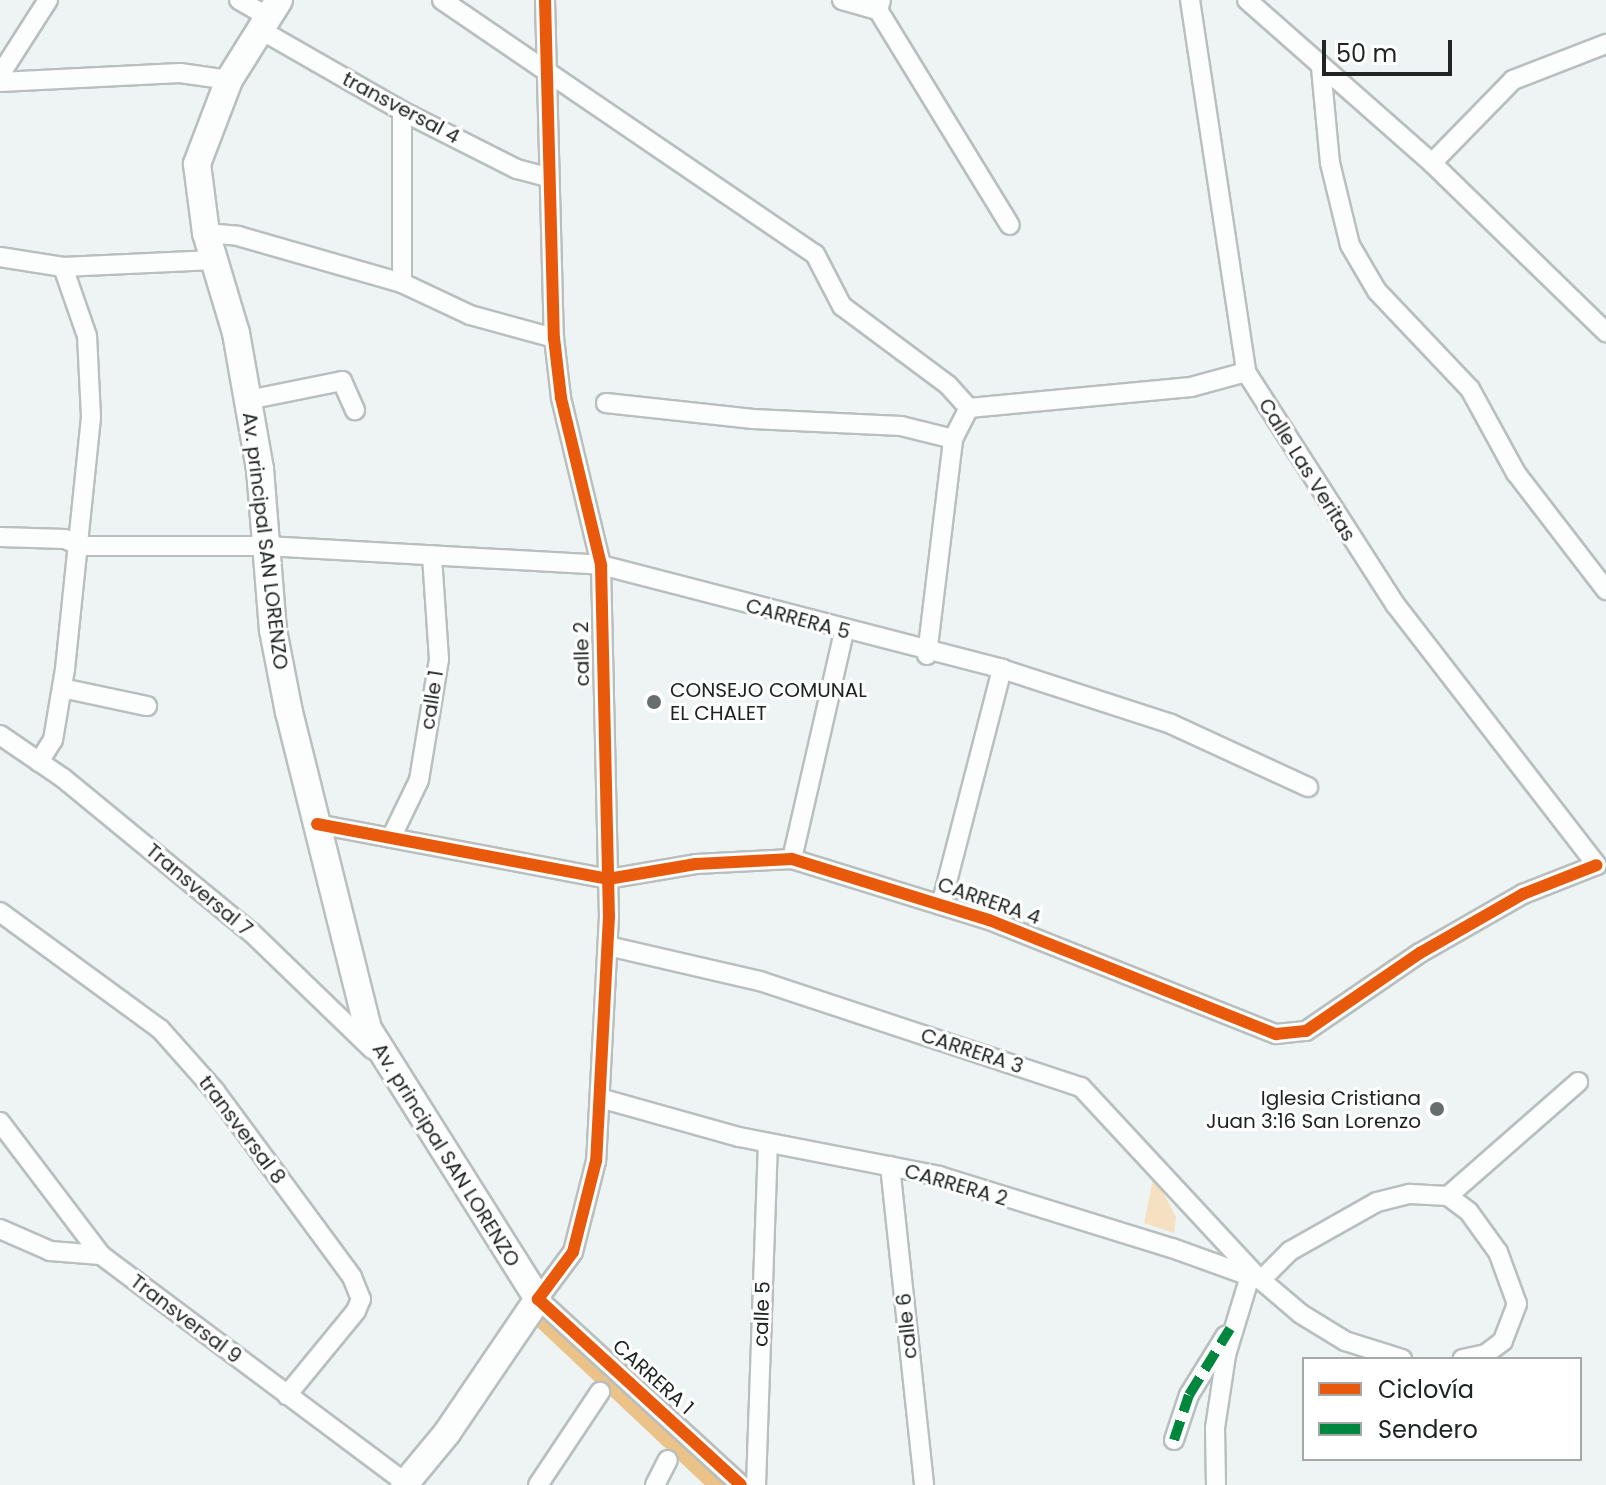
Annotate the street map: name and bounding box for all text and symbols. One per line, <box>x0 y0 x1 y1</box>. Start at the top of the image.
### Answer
scale bar <box>1326 24 1456 74</box>
text: 50 m <box>1336 37 1397 70</box>
street label: transversal 4 <box>338 67 464 149</box>
street label: Calle Las Veritas <box>1253 394 1361 546</box>
street label: Av. principal SAN LORENZO <box>237 411 293 671</box>
street label: CARRERA 5 <box>743 594 853 644</box>
street label: calle 2 <box>569 621 595 687</box>
street label: calle 1 <box>415 669 449 731</box>
place label: CONSEJO COMUNAL EL CHALET <box>670 678 867 725</box>
marker: CONSEJO COMUNAL EL CHALET <box>645 693 663 711</box>
street label: Transversal 7 <box>141 839 257 941</box>
street label: CARRERA 4 <box>934 872 1044 930</box>
street label: CARRERA 3 <box>918 1023 1026 1079</box>
street label: Av. principal SAN LORENZO <box>367 1039 525 1271</box>
street label: transversal 8 <box>193 1071 291 1189</box>
place label: Iglesia Cristiana Juan 3:16 San Lorenzo <box>1206 1086 1421 1133</box>
marker: Iglesia Cristiana Juan 3:16 San Lorenzo <box>1428 1100 1446 1118</box>
street label: CARRERA 2 <box>902 1159 1010 1211</box>
street label: Transversal 9 <box>126 1269 246 1369</box>
street label: calle 5 <box>749 1281 775 1347</box>
street label: calle 6 <box>892 1292 922 1360</box>
street label: CARRERA 1 <box>607 1334 699 1420</box>
legend <box>1302 1357 1582 1461</box>
text: Ciclovía <box>1378 1373 1474 1406</box>
text: Sendero <box>1378 1413 1478 1446</box>

